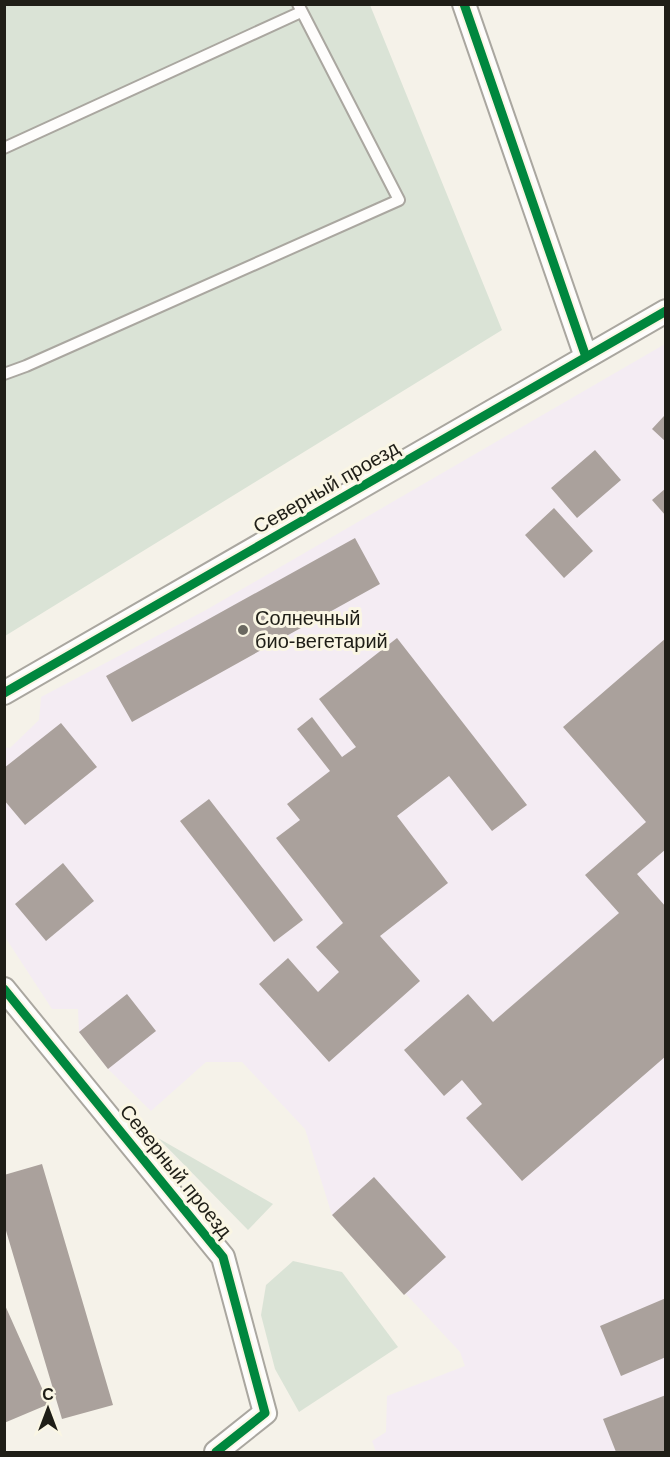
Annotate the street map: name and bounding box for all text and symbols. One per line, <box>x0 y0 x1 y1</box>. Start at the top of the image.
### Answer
street label: Северный проезд <box>249 436 403 538</box>
place label: Солнечный био-вегетарий <box>255 607 388 652</box>
marker: Солнечный био-вегетарий <box>236 623 250 637</box>
street label: Северный проезд <box>116 1100 237 1242</box>
north arrow <box>18 1379 78 1439</box>
text: С <box>42 1386 54 1403</box>

